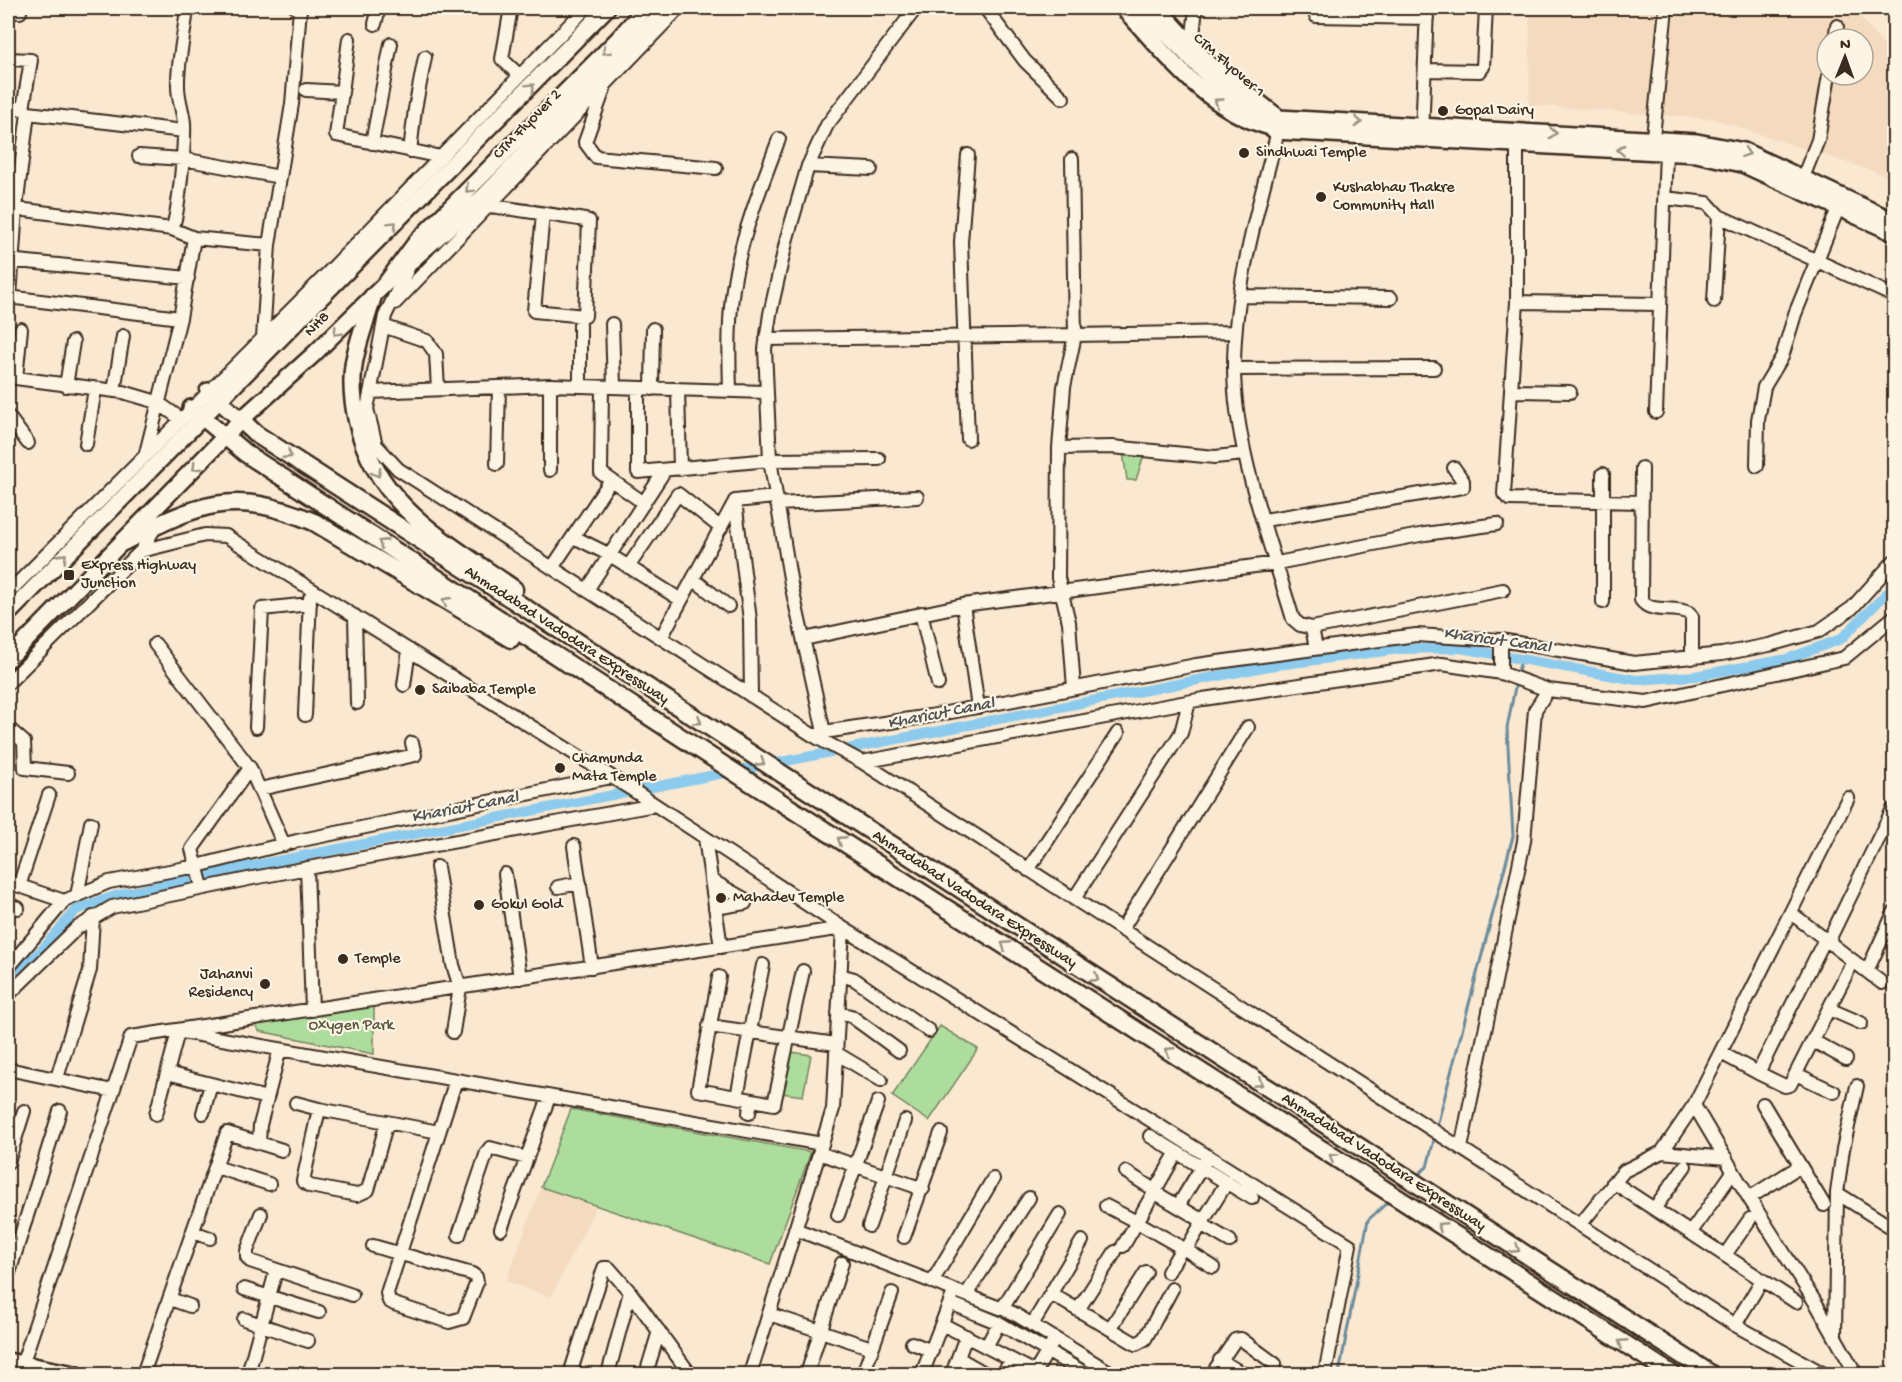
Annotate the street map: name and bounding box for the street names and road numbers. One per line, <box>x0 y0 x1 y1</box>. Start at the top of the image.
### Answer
street label: CTM Flyover 1 <box>1188 30 1268 102</box>
street label: CTM Flyover 2 <box>490 86 566 164</box>
street label: NH8 <box>301 308 335 342</box>
street label: Ahmadabad Vadodara Expressway <box>460 563 672 709</box>
street label: Ahmadabad Vadodara Expressway <box>868 827 1080 973</box>
street label: Ahmadabad Vadodara Expressway <box>1277 1090 1489 1236</box>

